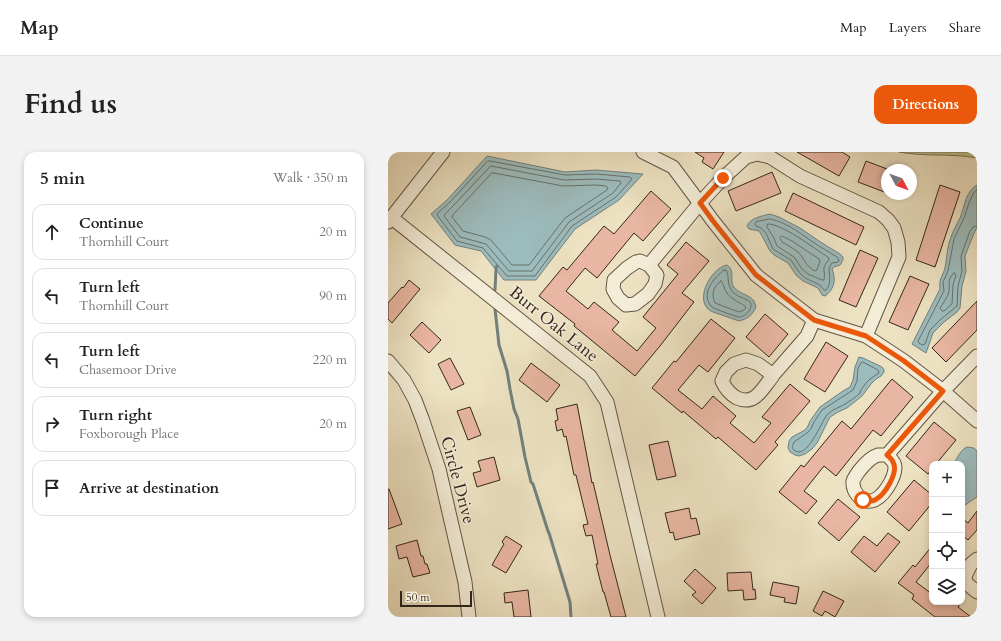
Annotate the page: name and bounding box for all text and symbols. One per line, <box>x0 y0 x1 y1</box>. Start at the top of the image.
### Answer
text: Map <box>20 15 59 41</box>
text: Map <box>840 18 867 37</box>
text: Layers <box>889 18 927 37</box>
text: Share <box>949 18 981 37</box>
text: Find us <box>24 85 117 123</box>
button: Directions <box>874 85 977 124</box>
north arrow <box>881 164 917 200</box>
text: 5 min <box>40 167 85 190</box>
text: Walk · 350 m <box>273 169 348 187</box>
route end <box>714 169 732 187</box>
text: Continue <box>79 213 144 233</box>
icon: ahead <box>41 221 63 243</box>
text: 20 m <box>319 223 347 241</box>
text: Thornhill Court <box>79 233 169 251</box>
text: Turn left <box>79 277 140 297</box>
street label: Burr Oak Lane <box>505 281 603 367</box>
icon: left <box>41 285 63 307</box>
text: 90 m <box>319 287 347 305</box>
text: Thornhill Court <box>79 297 169 315</box>
text: Turn left <box>79 341 140 361</box>
icon: left <box>41 349 63 371</box>
text: 220 m <box>313 351 347 369</box>
text: Chasemoor Drive <box>79 361 177 379</box>
text: Turn right <box>79 405 152 425</box>
icon: right <box>41 413 63 435</box>
text: 20 m <box>319 415 347 433</box>
text: Foxborough Place <box>79 425 179 443</box>
street label: Circle Drive <box>435 434 481 526</box>
map controls <box>929 461 965 605</box>
button: + <box>929 461 965 497</box>
icon: arrive <box>41 477 63 499</box>
text: Arrive at destination <box>79 478 219 498</box>
route start <box>854 491 872 509</box>
button: − <box>929 497 965 533</box>
button: locate <box>929 533 965 569</box>
button: layers <box>929 569 965 605</box>
scale bar <box>400 589 472 608</box>
text: 50 m <box>406 590 430 605</box>

